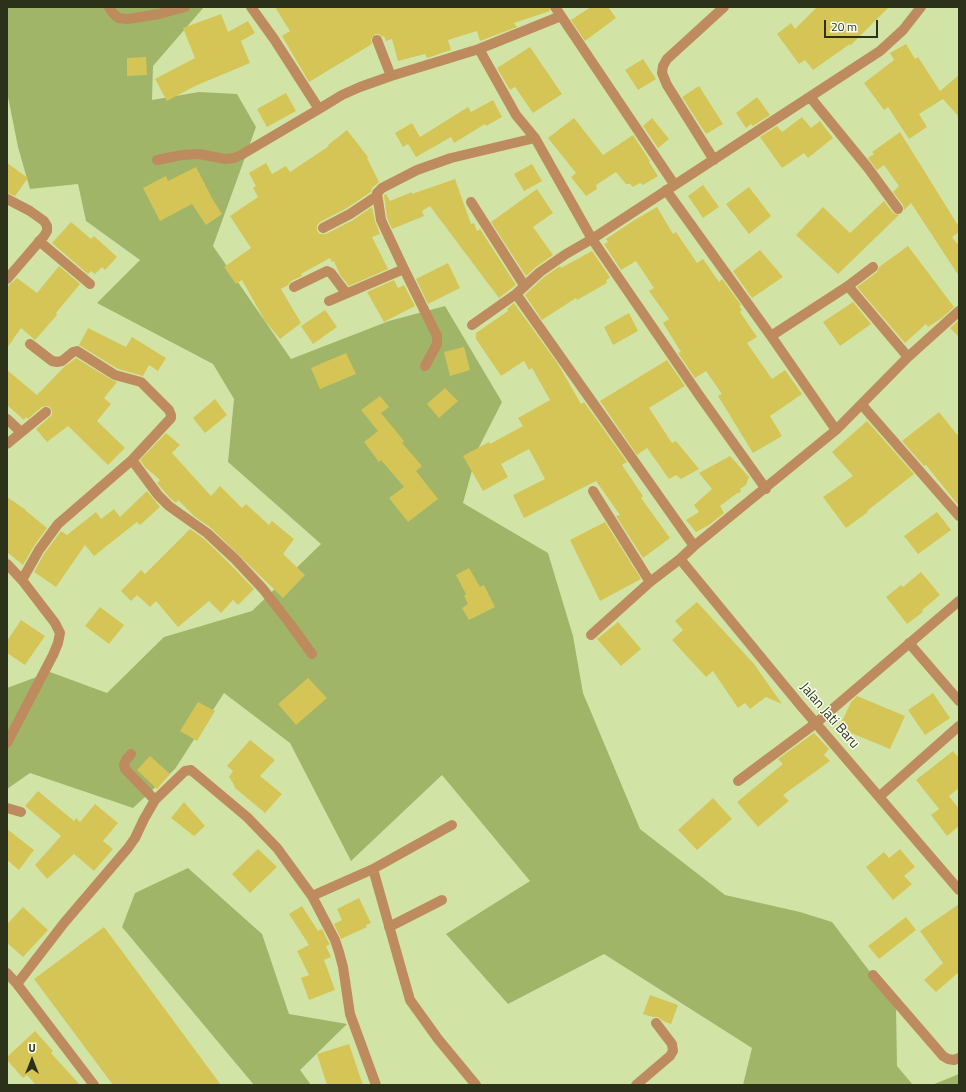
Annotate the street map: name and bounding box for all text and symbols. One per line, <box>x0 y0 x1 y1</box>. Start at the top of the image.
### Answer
scale bar <box>826 12 880 38</box>
text: 20 m <box>831 17 857 36</box>
street label: Jalan Jati Baru <box>796 680 862 752</box>
north arrow <box>12 1040 52 1080</box>
text: U <box>28 1040 36 1056</box>

